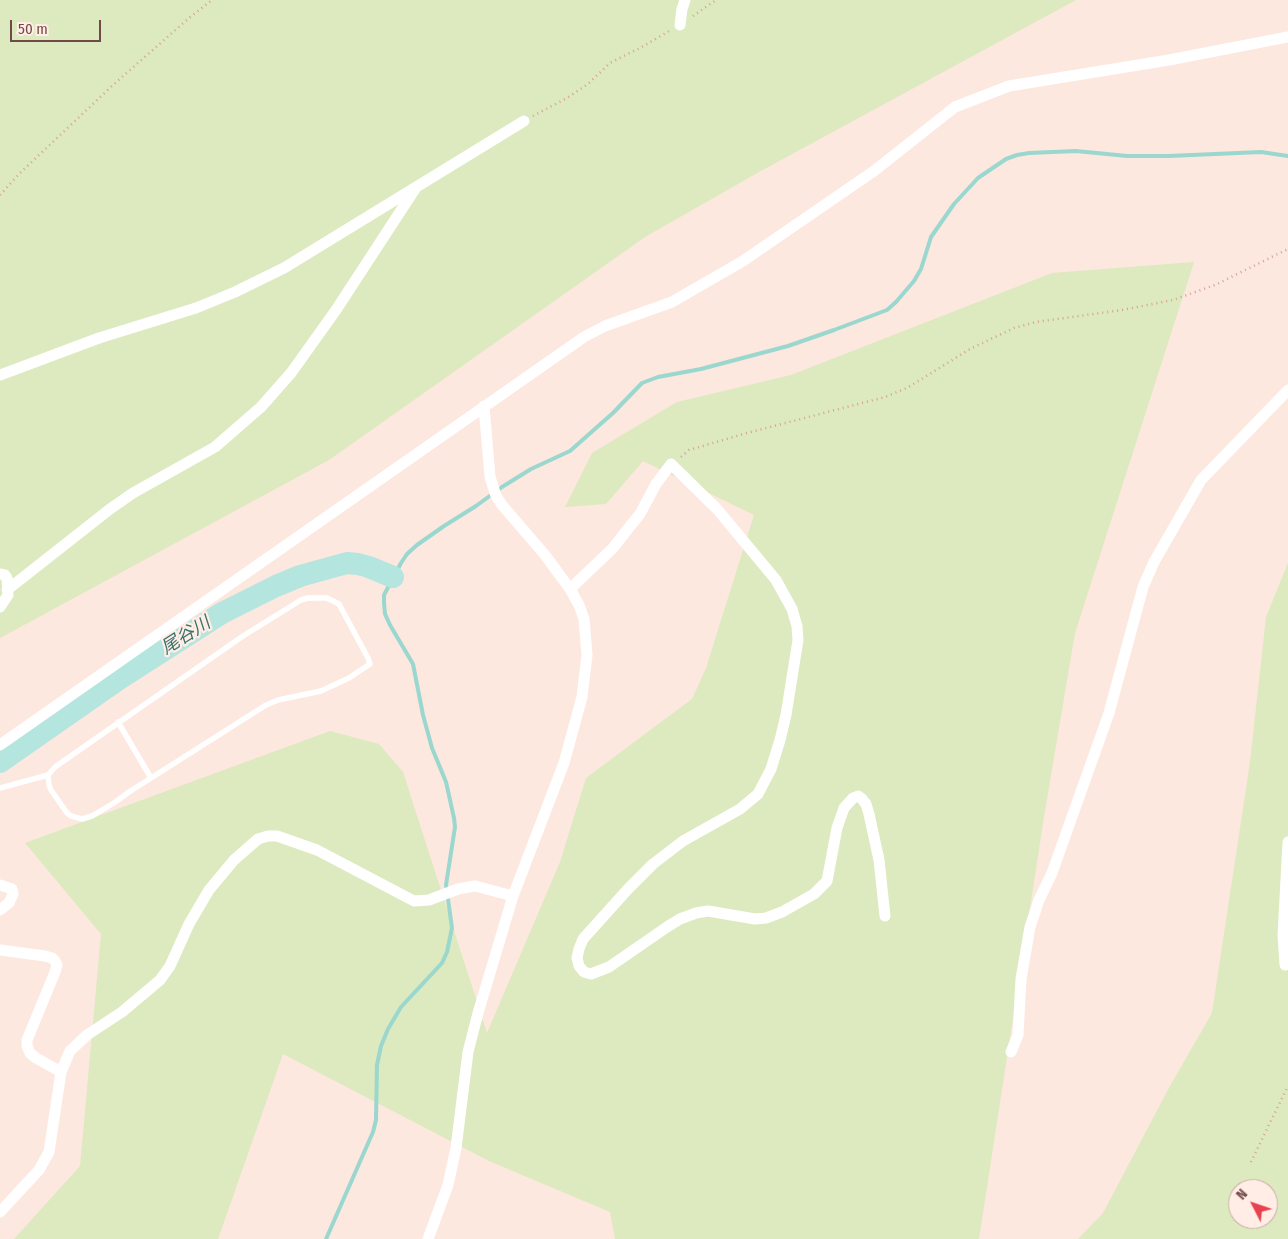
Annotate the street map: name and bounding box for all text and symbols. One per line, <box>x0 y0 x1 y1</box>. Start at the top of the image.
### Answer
scale bar <box>12 10 104 42</box>
text: 50 m <box>18 20 48 38</box>
water label: 尾谷川 <box>157 613 215 659</box>
north arrow <box>1228 1179 1278 1229</box>
text: N <box>1233 1186 1251 1203</box>

